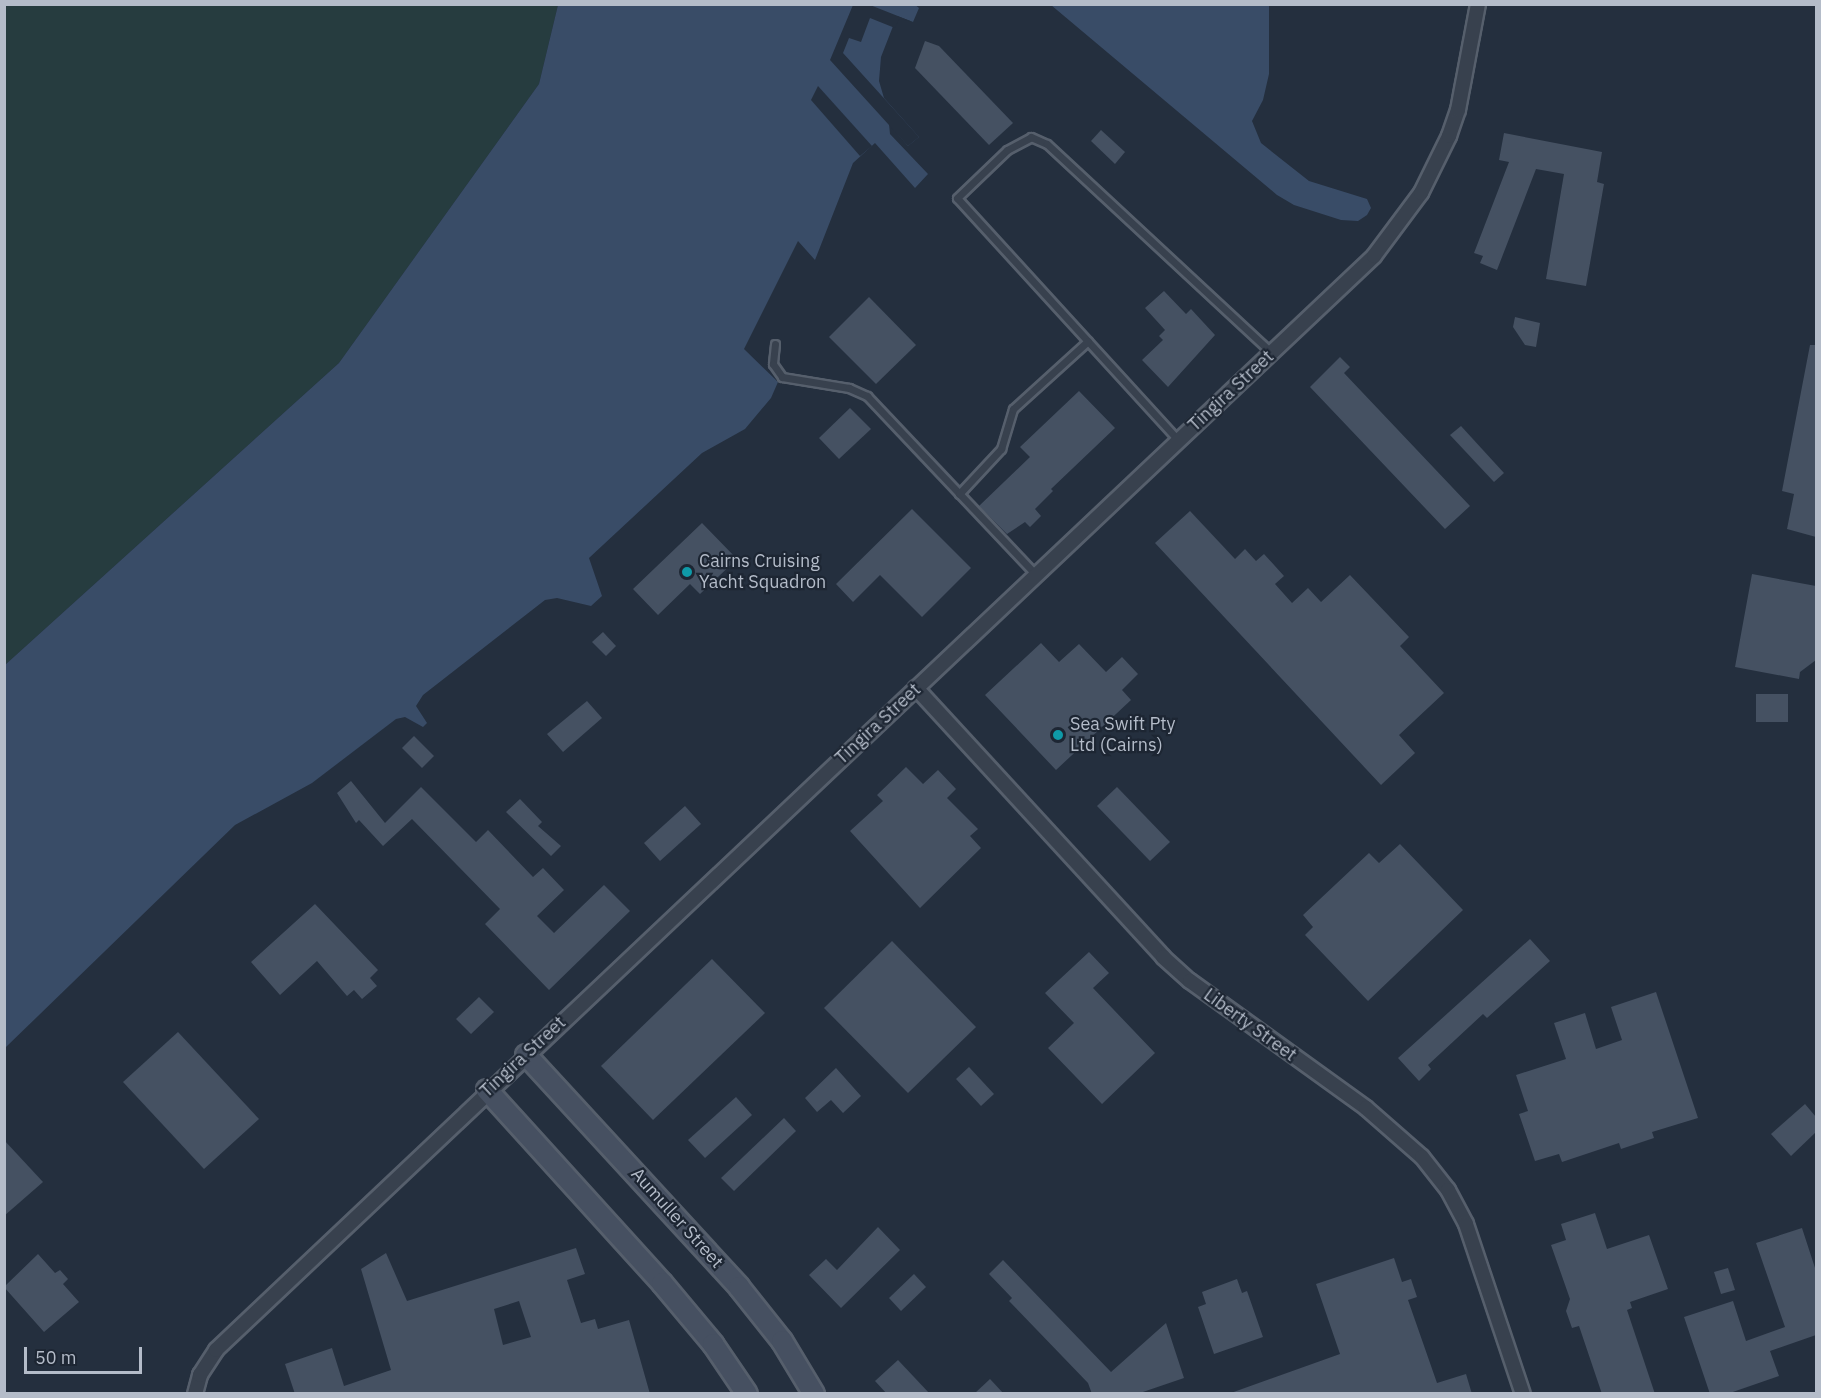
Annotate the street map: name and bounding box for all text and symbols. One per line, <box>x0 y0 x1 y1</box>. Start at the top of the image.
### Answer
street label: Tingira Street <box>1184 346 1278 436</box>
place label: Cairns Cruising Yacht Squadron <box>699 551 826 594</box>
marker: Cairns Cruising Yacht Squadron <box>680 565 694 579</box>
street label: Tingira Street <box>831 679 925 769</box>
place label: Sea Swift Pty Ltd (Cairns) <box>1070 714 1176 756</box>
marker: Sea Swift Pty Ltd (Cairns) <box>1051 728 1065 742</box>
street label: Liberty Street <box>1199 984 1301 1066</box>
street label: Tingira Street <box>476 1012 570 1102</box>
street label: Aumuller Street <box>626 1163 728 1273</box>
scale bar <box>27 1335 146 1373</box>
text: 50 m <box>35 1346 77 1369</box>

